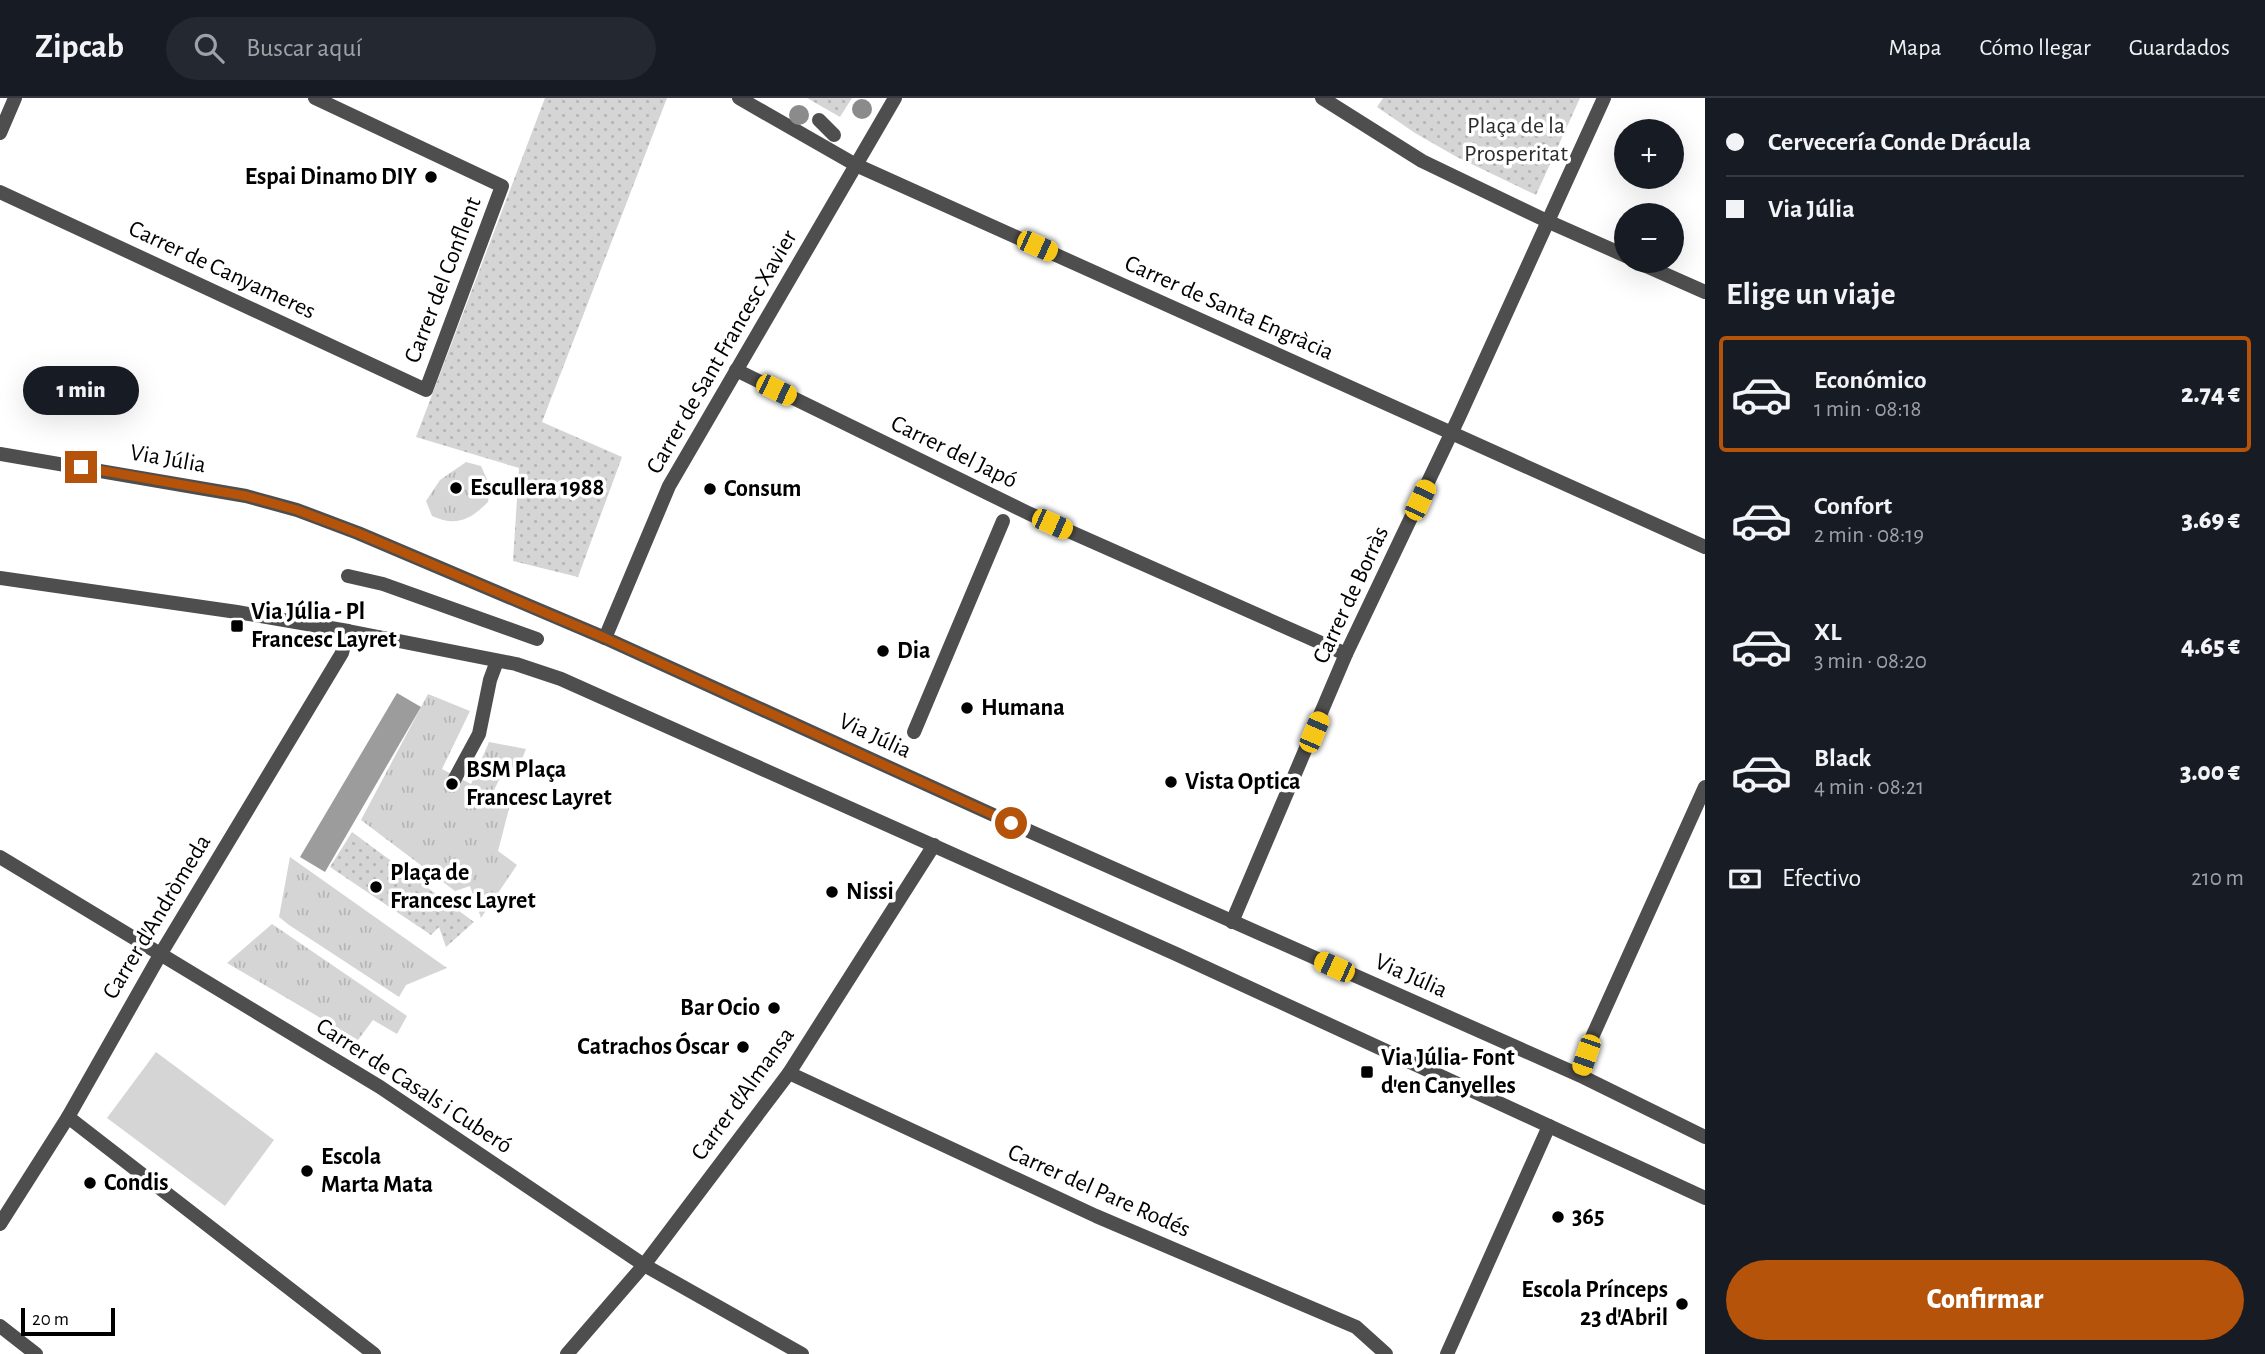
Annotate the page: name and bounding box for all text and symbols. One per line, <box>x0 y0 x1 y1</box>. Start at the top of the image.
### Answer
search box <box>166 17 656 80</box>
icon: search <box>190 29 228 67</box>
text: Zipcab <box>35 31 124 64</box>
text: Buscar aquí <box>246 35 362 61</box>
text: Mapa <box>1888 36 1942 60</box>
text: Cómo llegar <box>1980 36 2091 60</box>
text: Guardados <box>2129 36 2230 60</box>
park label: Plaça de la Prosperitat <box>1464 114 1568 166</box>
map controls <box>1614 119 1684 273</box>
button: + <box>1614 119 1684 189</box>
text: Cervecería Conde Drácula <box>1768 129 2031 155</box>
place label: Espai Dinamo DIY <box>245 165 418 189</box>
marker: Espai Dinamo DIY <box>423 169 439 185</box>
street label: Carrer del Conflent <box>400 193 486 366</box>
text: Via Júlia <box>1768 196 1855 222</box>
button: − <box>1614 203 1684 273</box>
street label: Carrer de Canyameres <box>125 216 319 324</box>
street label: Carrer de Sant Francesc Xavier <box>642 226 802 478</box>
car <box>1014 228 1061 264</box>
street label: Carrer de Santa Engràcia <box>1121 251 1337 365</box>
text: Elige un viaje <box>1726 278 1896 310</box>
icon: car <box>1730 363 1793 426</box>
callout: 1 min <box>23 366 139 414</box>
text: Económico <box>1814 367 1927 393</box>
car <box>753 371 800 409</box>
text: 1 min <box>57 379 105 402</box>
text: 2.74 € <box>2181 381 2240 407</box>
text: 1 min · 08:18 <box>1814 398 1922 421</box>
street label: Carrer del Japó <box>887 411 1021 493</box>
street label: Via Júlia <box>128 441 208 477</box>
route end <box>65 451 97 483</box>
place label: Escullera 1988 <box>470 476 604 500</box>
place label: Consum <box>724 477 801 501</box>
car <box>1402 477 1439 523</box>
marker: Escullera 1988 <box>448 480 464 496</box>
marker: Consum <box>702 481 718 497</box>
icon: car <box>1730 489 1793 552</box>
text: Confort <box>1814 493 1892 519</box>
car <box>1029 506 1076 542</box>
text: 3.69 € <box>2181 507 2240 533</box>
street label: Carrer de Borràs <box>1309 523 1393 667</box>
text: 2 min · 08:19 <box>1814 524 1924 547</box>
place label: Via Júlia - Pl Francesc Layret <box>251 600 397 652</box>
icon: car <box>1730 615 1793 678</box>
marker: Via Júlia - Pl Francesc Layret <box>229 618 245 634</box>
text: XL <box>1814 619 1841 645</box>
text: 4.65 € <box>2181 633 2240 659</box>
place label: Dia <box>897 639 931 663</box>
marker: Dia <box>875 643 891 659</box>
text: 3 min · 08:20 <box>1814 650 1927 673</box>
place label: Humana <box>981 696 1065 720</box>
marker: Humana <box>959 700 975 716</box>
street label: Via Júlia <box>835 709 915 763</box>
car <box>1297 709 1332 755</box>
icon: car <box>1730 741 1793 804</box>
text: Black <box>1814 745 1871 771</box>
place label: BSM Plaça Francesc Layret <box>466 758 612 810</box>
text: 3.00 € <box>2180 759 2240 785</box>
place label: Vista Optica <box>1185 770 1301 794</box>
marker: Vista Optica <box>1163 774 1179 790</box>
marker: BSM Plaça Francesc Layret <box>444 776 460 792</box>
text: 4 min · 08:21 <box>1814 776 1924 799</box>
route start <box>995 807 1027 839</box>
street label: Carrer d'Andròmeda <box>99 831 215 1003</box>
icon: cash <box>1726 860 1764 898</box>
place label: Plaça de Francesc Layret <box>390 861 536 913</box>
text: Efectivo <box>1782 865 1861 891</box>
text: 210 m <box>2191 867 2244 890</box>
marker: Plaça de Francesc Layret <box>368 879 384 895</box>
place label: Nissi <box>846 880 894 904</box>
marker: Nissi <box>824 884 840 900</box>
car <box>1311 949 1358 985</box>
street label: Via Júlia <box>1371 949 1451 1003</box>
place label: Bar Ocio <box>680 996 760 1020</box>
marker: Bar Ocio <box>766 1000 782 1016</box>
street label: Carrer de Casals i Cuberó <box>312 1014 516 1158</box>
street label: Carrer d'Almansa <box>687 1023 799 1165</box>
place label: Catrachos Óscar <box>577 1032 730 1059</box>
car <box>1570 1032 1603 1078</box>
marker: Catrachos Óscar <box>735 1039 751 1055</box>
place label: Via Júlia- Font d'en Canyelles <box>1381 1046 1516 1098</box>
marker: Via Júlia- Font d'en Canyelles <box>1359 1064 1375 1080</box>
street label: Carrer del Pare Rodés <box>1004 1140 1194 1242</box>
place label: Escola Marta Mata <box>321 1145 433 1197</box>
marker: Escola Marta Mata <box>299 1163 315 1179</box>
place label: Condis <box>104 1171 169 1195</box>
marker: Condis <box>82 1175 98 1191</box>
place label: 365 <box>1572 1205 1604 1229</box>
marker: 365 <box>1550 1209 1566 1225</box>
button: Confirmar <box>1726 1260 2244 1340</box>
place label: Escola Prínceps 23 d'Abril <box>1521 1278 1668 1330</box>
marker: Escola Prínceps 23 d'Abril <box>1674 1296 1690 1312</box>
scale bar <box>21 1305 116 1337</box>
text: 20 m <box>32 1310 69 1329</box>

